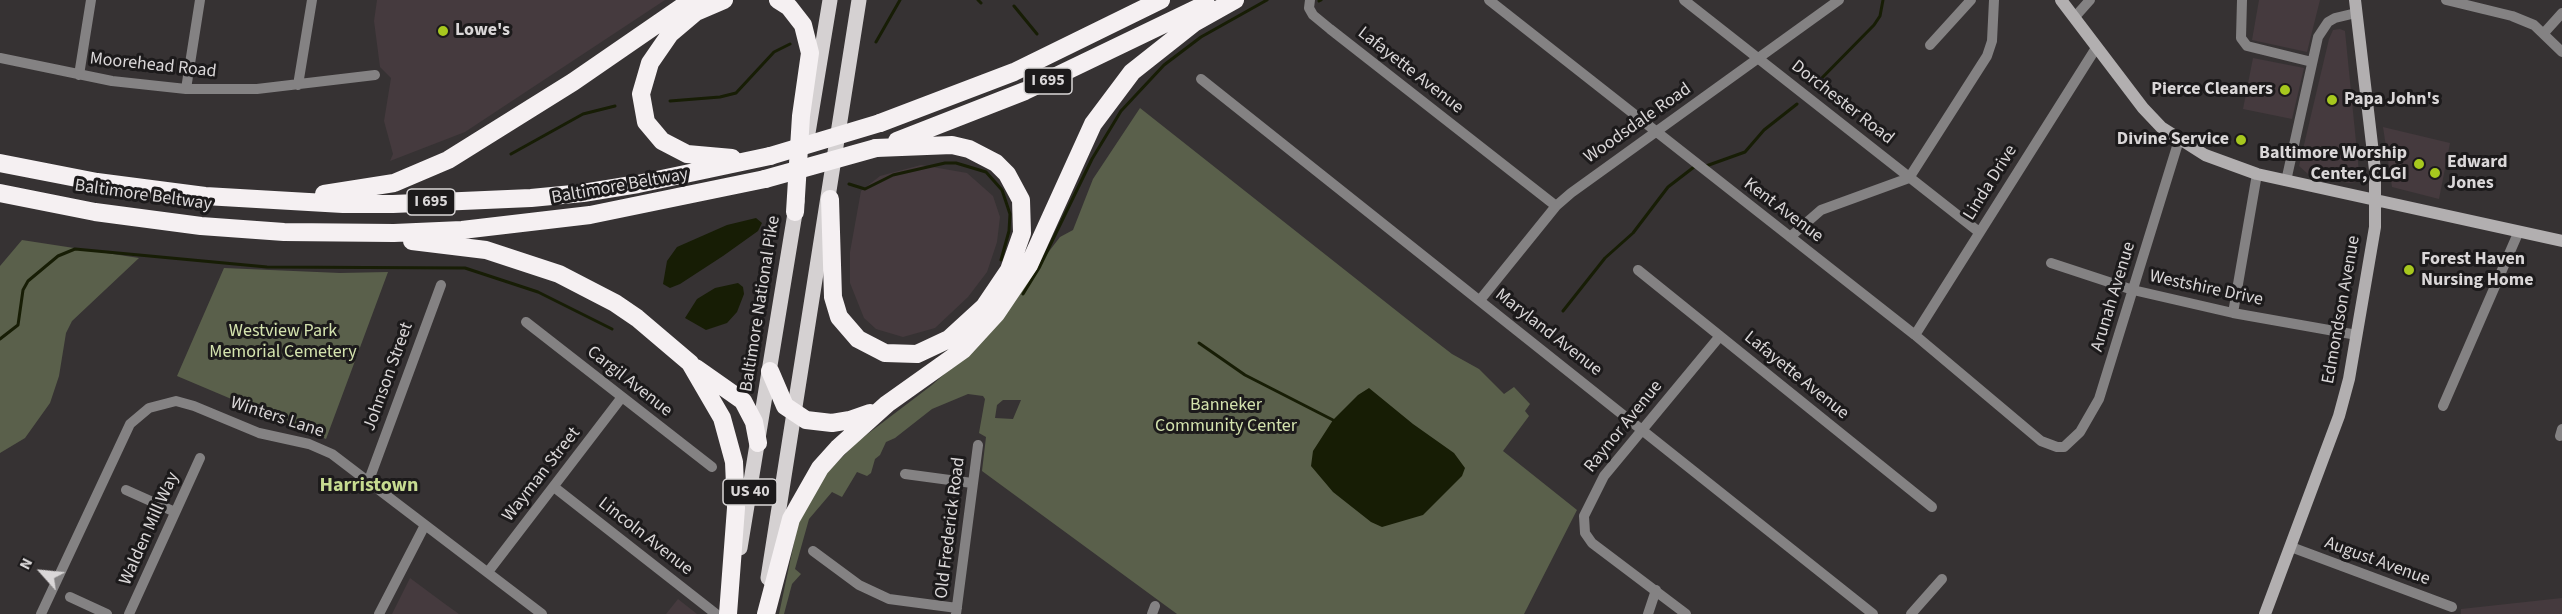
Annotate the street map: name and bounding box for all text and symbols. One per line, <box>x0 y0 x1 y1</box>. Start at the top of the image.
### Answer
place label: Lowe's <box>455 20 510 42</box>
street label: Lafayette Avenue <box>1353 23 1467 119</box>
marker: Lowe's <box>436 24 450 38</box>
street label: Moorehead Road <box>89 49 217 83</box>
street label: Dorchester Road <box>1786 56 1898 150</box>
road number: I 695 <box>1024 68 1072 94</box>
street label: Woodsdale Road <box>1580 79 1696 169</box>
place label: Pierce Cleaners <box>2151 79 2273 101</box>
marker: Pierce Cleaners <box>2278 83 2292 97</box>
place label: Papa John's <box>2344 89 2440 111</box>
marker: Papa John's <box>2325 93 2339 107</box>
place label: Divine Service <box>2117 129 2229 151</box>
marker: Divine Service <box>2234 133 2248 147</box>
street label: Linda Drive <box>1959 141 2023 225</box>
place label: Baltimore Worship Center, CLGI <box>2259 143 2407 186</box>
place label: Edward Jones <box>2447 152 2508 195</box>
marker: Baltimore Worship Center, CLGI <box>2412 157 2426 171</box>
street label: Baltimore Beltway <box>550 164 690 210</box>
marker: Edward Jones <box>2428 166 2442 180</box>
street label: Kent Avenue <box>1739 174 1827 248</box>
street label: Baltimore Beltway <box>73 176 213 216</box>
road number: I 695 <box>407 189 455 215</box>
street label: Baltimore National Pike <box>736 214 786 394</box>
street label: Edmondson Avenue <box>2318 234 2366 386</box>
street label: Arunah Avenue <box>2087 240 2141 354</box>
place label: Forest Haven Nursing Home <box>2421 249 2534 292</box>
marker: Forest Haven Nursing Home <box>2402 263 2416 277</box>
street label: Westshire Drive <box>2147 266 2265 312</box>
street label: Maryland Avenue <box>1490 285 1606 381</box>
street label: Johnson Street <box>359 320 419 434</box>
park label: Westview Park Memorial Cemetery <box>209 321 357 364</box>
street label: Lafayette Avenue <box>1739 327 1853 425</box>
street label: Cargil Avenue <box>582 342 676 422</box>
street label: Raynor Avenue <box>1580 376 1668 478</box>
street label: Winters Lane <box>227 393 327 443</box>
park label: Banneker Community Center <box>1155 395 1297 438</box>
street label: Wayman Street <box>498 423 586 527</box>
street label: Old Frederick Road <box>932 456 970 600</box>
street label: Walden Mill Way <box>115 469 185 589</box>
district label: Harristown <box>319 475 419 499</box>
road number: US 40 <box>723 479 777 505</box>
street label: Lincoln Avenue <box>593 493 697 581</box>
street label: August Avenue <box>2321 533 2433 591</box>
north arrow <box>12 542 72 602</box>
text: N <box>14 554 38 574</box>

